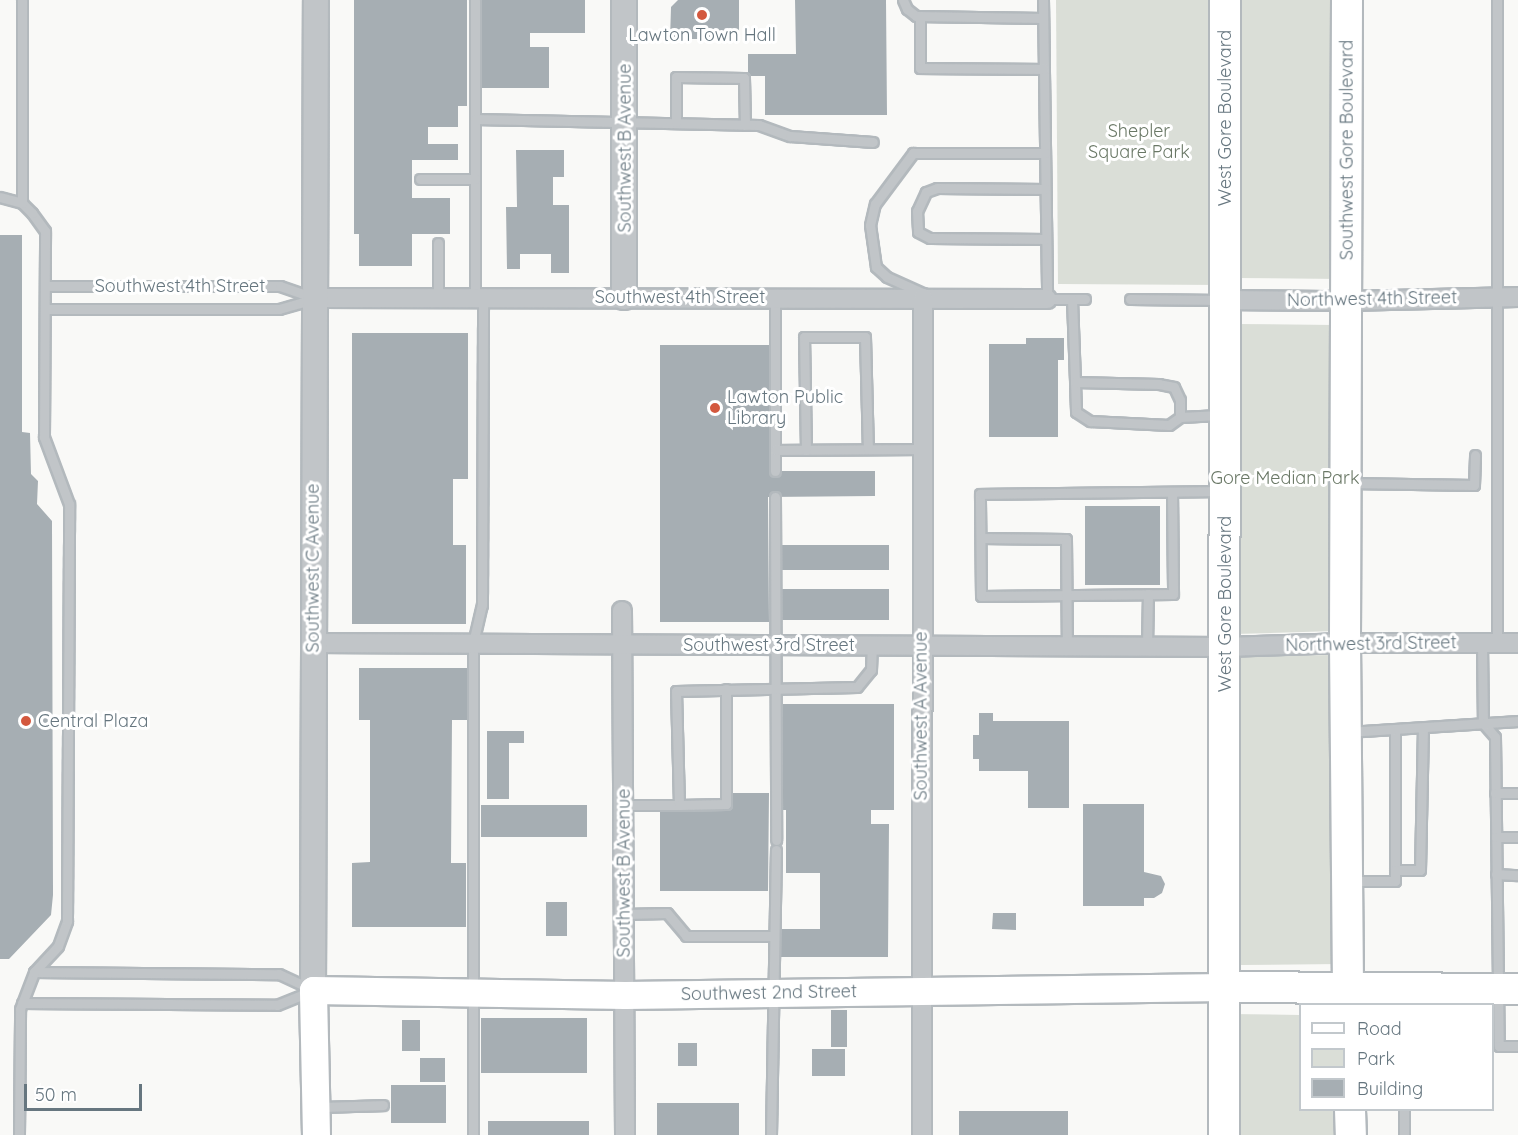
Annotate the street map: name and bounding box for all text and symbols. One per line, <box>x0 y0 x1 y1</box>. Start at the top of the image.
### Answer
marker: Lawton Town Hall <box>695 8 709 22</box>
place label: Lawton Town Hall <box>628 24 776 46</box>
street label: West Gore Boulevard <box>1214 30 1236 206</box>
street label: Southwest Gore Boulevard <box>1336 40 1358 260</box>
street label: Southwest B Avenue <box>614 64 636 232</box>
park label: Shepler Square Park <box>1088 121 1190 164</box>
street label: Southwest 4th Street <box>95 275 265 297</box>
street label: Southwest 4th Street <box>595 286 765 308</box>
street label: Northwest 4th Street <box>1287 287 1457 311</box>
place label: Lawton Public Library <box>727 387 843 430</box>
marker: Lawton Public Library <box>708 401 722 415</box>
park label: Gore Median Park <box>1210 467 1360 489</box>
street label: Southwest C Avenue <box>302 484 324 652</box>
street label: West Gore Boulevard <box>1214 516 1236 692</box>
street label: Southwest A Avenue <box>910 632 932 800</box>
street label: Northwest 3rd Street <box>1285 632 1457 656</box>
street label: Southwest 3rd Street <box>683 634 855 656</box>
place label: Central Plaza <box>38 710 148 732</box>
marker: Central Plaza <box>19 714 33 728</box>
street label: Southwest B Avenue <box>613 789 635 957</box>
street label: Southwest 2nd Street <box>681 981 857 1005</box>
legend <box>1299 1003 1494 1111</box>
text: Road <box>1357 1017 1402 1040</box>
text: Park <box>1357 1047 1395 1070</box>
scale bar <box>27 1072 146 1110</box>
text: Building <box>1357 1077 1423 1100</box>
text: 50 m <box>35 1083 77 1106</box>

